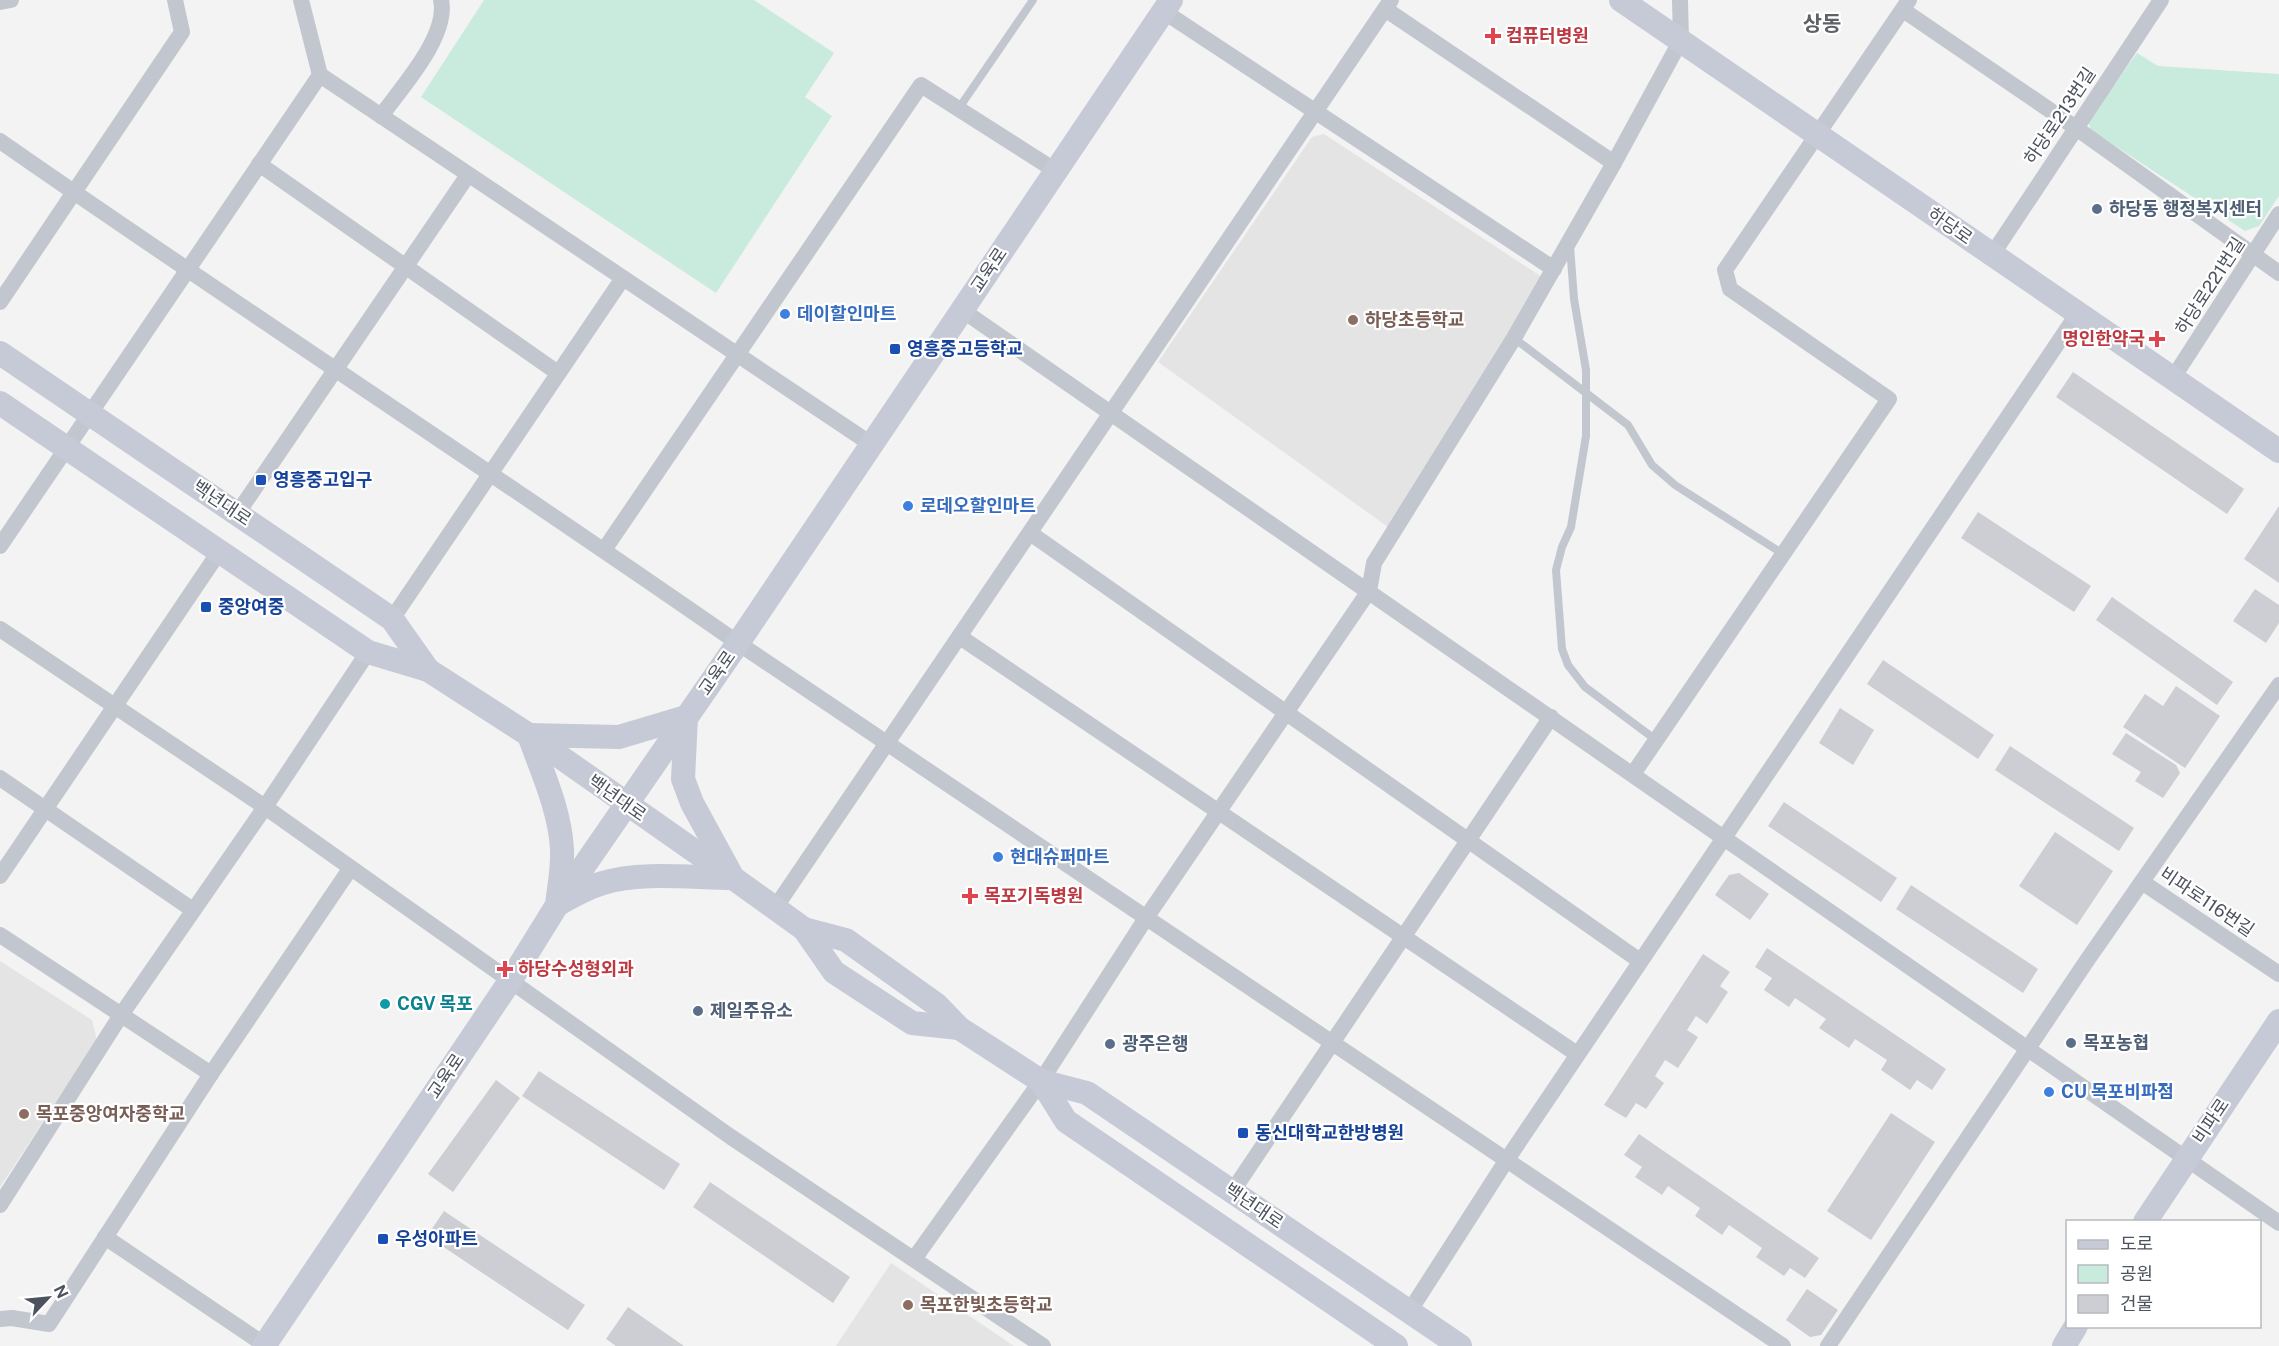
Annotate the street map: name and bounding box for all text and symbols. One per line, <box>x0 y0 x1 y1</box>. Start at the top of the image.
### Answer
district label: 상동 <box>1803 11 1841 36</box>
place label: 컴퓨터병원 <box>1506 25 1589 46</box>
marker: 컴퓨터병원 <box>1484 27 1502 45</box>
street label: 하당로213번길 <box>2020 63 2100 168</box>
place label: 하당동 행정복지센터 <box>2109 198 2262 219</box>
marker: 하당동 행정복지센터 <box>2090 202 2104 216</box>
street label: 하당로 <box>1924 203 1977 248</box>
street label: 하당로221번길 <box>2170 233 2249 338</box>
street label: 교육로 <box>966 243 1011 296</box>
place label: 데이할인마트 <box>797 303 896 324</box>
marker: 데이할인마트 <box>778 307 792 321</box>
place label: 하당초등학교 <box>1365 309 1464 330</box>
marker: 하당초등학교 <box>1346 313 1360 327</box>
place label: 명인한약국 <box>2062 328 2145 349</box>
marker: 명인한약국 <box>2150 332 2164 346</box>
place label: 영흥중고등학교 <box>907 338 1023 359</box>
marker: 영흥중고등학교 <box>888 342 902 356</box>
place label: 영흥중고입구 <box>273 469 372 490</box>
marker: 영흥중고입구 <box>254 473 268 487</box>
street label: 백년대로 <box>189 475 256 530</box>
place label: 로데오할인마트 <box>920 495 1036 516</box>
marker: 로데오할인마트 <box>901 499 915 513</box>
place label: 중앙여중 <box>218 596 284 617</box>
marker: 중앙여중 <box>199 600 213 614</box>
street label: 교육로 <box>694 646 739 699</box>
street label: 백년대로 <box>584 770 650 825</box>
place label: 현대슈퍼마트 <box>1010 846 1109 867</box>
marker: 현대슈퍼마트 <box>991 850 1005 864</box>
street label: 비파로116번길 <box>2156 862 2258 941</box>
place label: 목포기독병원 <box>984 885 1083 906</box>
marker: 목포기독병원 <box>961 887 979 905</box>
place label: 하당수성형외과 <box>518 958 634 979</box>
marker: 하당수성형외과 <box>496 960 514 978</box>
place label: CGV 목포 <box>397 993 473 1014</box>
marker: CGV 목포 <box>378 997 392 1011</box>
place label: 제일주유소 <box>710 1000 793 1021</box>
marker: 제일주유소 <box>691 1004 705 1018</box>
place label: 목포농협 <box>2083 1032 2149 1053</box>
place label: 광주은행 <box>1122 1033 1188 1054</box>
marker: 목포농협 <box>2064 1036 2078 1050</box>
marker: 광주은행 <box>1103 1037 1117 1051</box>
street label: 교육로 <box>423 1049 468 1102</box>
place label: CU 목포비파점 <box>2061 1081 2174 1102</box>
marker: CU 목포비파점 <box>2042 1085 2056 1099</box>
street label: 비파로 <box>2188 1094 2233 1147</box>
place label: 목포중앙여자중학교 <box>36 1103 185 1124</box>
marker: 목포중앙여자중학교 <box>17 1107 31 1121</box>
place label: 동신대학교한방병원 <box>1255 1122 1404 1143</box>
marker: 동신대학교한방병원 <box>1236 1126 1250 1140</box>
street label: 백년대로 <box>1221 1178 1288 1233</box>
legend <box>2066 1220 2261 1328</box>
place label: 우성아파트 <box>395 1228 478 1249</box>
marker: 우성아파트 <box>376 1232 390 1246</box>
text: 도로 <box>2120 1233 2153 1254</box>
text: 공원 <box>2120 1263 2153 1284</box>
north arrow <box>18 1268 78 1328</box>
text: N <box>50 1282 72 1301</box>
text: 건물 <box>2120 1293 2153 1314</box>
place label: 목포한빛초등학교 <box>920 1294 1052 1315</box>
marker: 목포한빛초등학교 <box>901 1298 915 1312</box>

